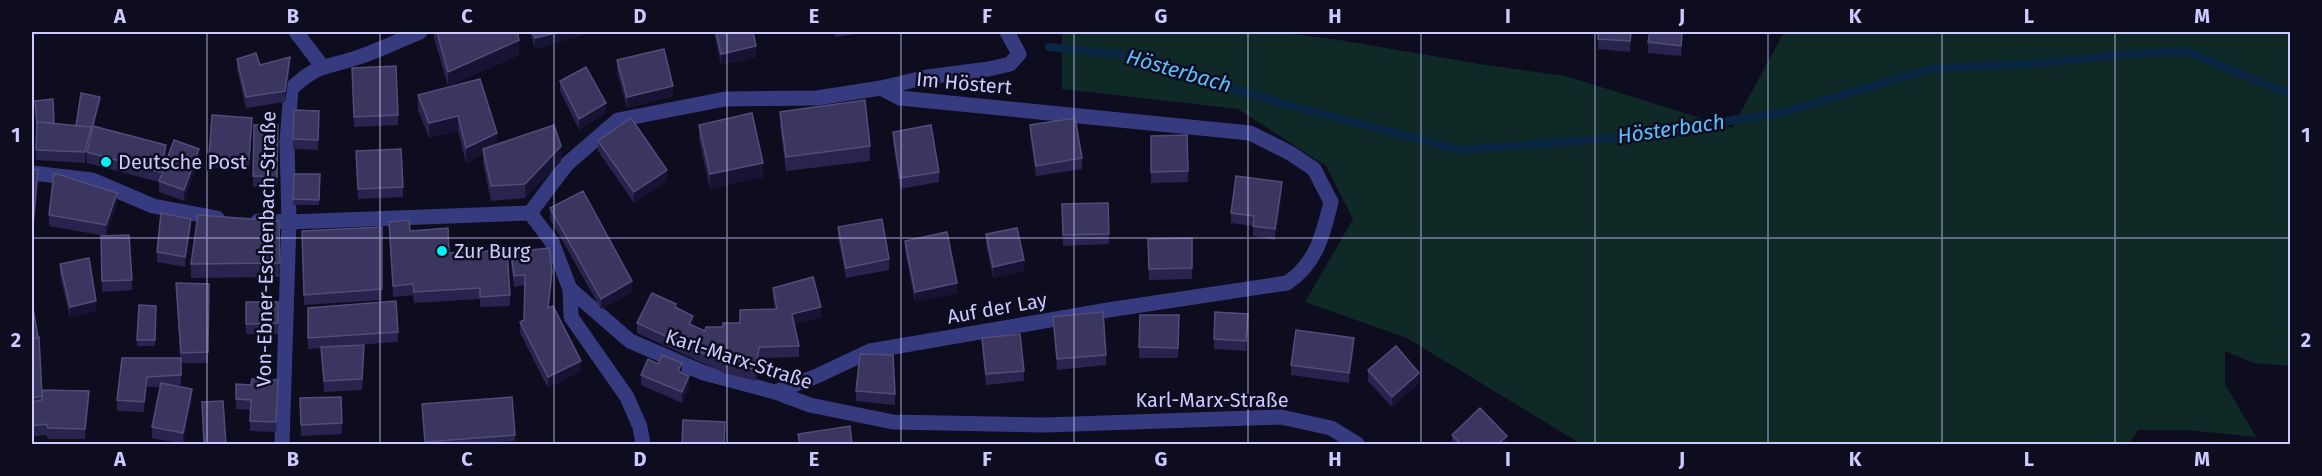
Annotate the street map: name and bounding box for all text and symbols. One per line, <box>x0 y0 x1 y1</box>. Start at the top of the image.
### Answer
text: A <box>113 4 127 28</box>
text: B <box>287 4 299 28</box>
text: C <box>461 4 473 28</box>
text: D <box>633 4 647 28</box>
text: E <box>809 4 819 28</box>
text: F <box>982 4 992 28</box>
text: G <box>1155 4 1167 28</box>
text: H <box>1328 4 1342 28</box>
text: I <box>1505 4 1511 28</box>
text: J <box>1678 4 1685 28</box>
text: K <box>1849 4 1862 28</box>
text: L <box>2024 4 2034 28</box>
text: M <box>2194 4 2210 28</box>
water label: Hösterbach <box>1123 44 1235 98</box>
street label: Im Höstert <box>915 67 1013 99</box>
water label: Hösterbach <box>1616 109 1726 149</box>
street label: Von-Ebner-Eschenbach-Straße <box>252 111 280 387</box>
text: 1 <box>11 123 21 147</box>
text: 1 <box>2301 123 2311 147</box>
place label: Deutsche Post <box>118 150 247 174</box>
marker: Deutsche Post <box>99 155 113 169</box>
place label: Zur Burg <box>454 239 531 263</box>
marker: Zur Burg <box>435 244 449 258</box>
street label: Auf der Lay <box>945 287 1049 329</box>
street label: Karl-Marx-Straße <box>662 324 816 394</box>
text: 2 <box>11 328 21 352</box>
text: 2 <box>2301 328 2311 352</box>
street label: Karl-Marx-Straße <box>1135 388 1289 412</box>
text: A <box>113 447 127 471</box>
text: B <box>287 447 299 471</box>
text: C <box>461 447 473 471</box>
text: D <box>633 447 647 471</box>
text: E <box>809 447 819 471</box>
text: F <box>982 447 992 471</box>
text: G <box>1155 447 1167 471</box>
text: H <box>1328 447 1342 471</box>
text: I <box>1505 447 1511 471</box>
text: J <box>1678 447 1685 471</box>
text: K <box>1849 447 1862 471</box>
text: L <box>2024 447 2034 471</box>
text: M <box>2194 447 2210 471</box>

